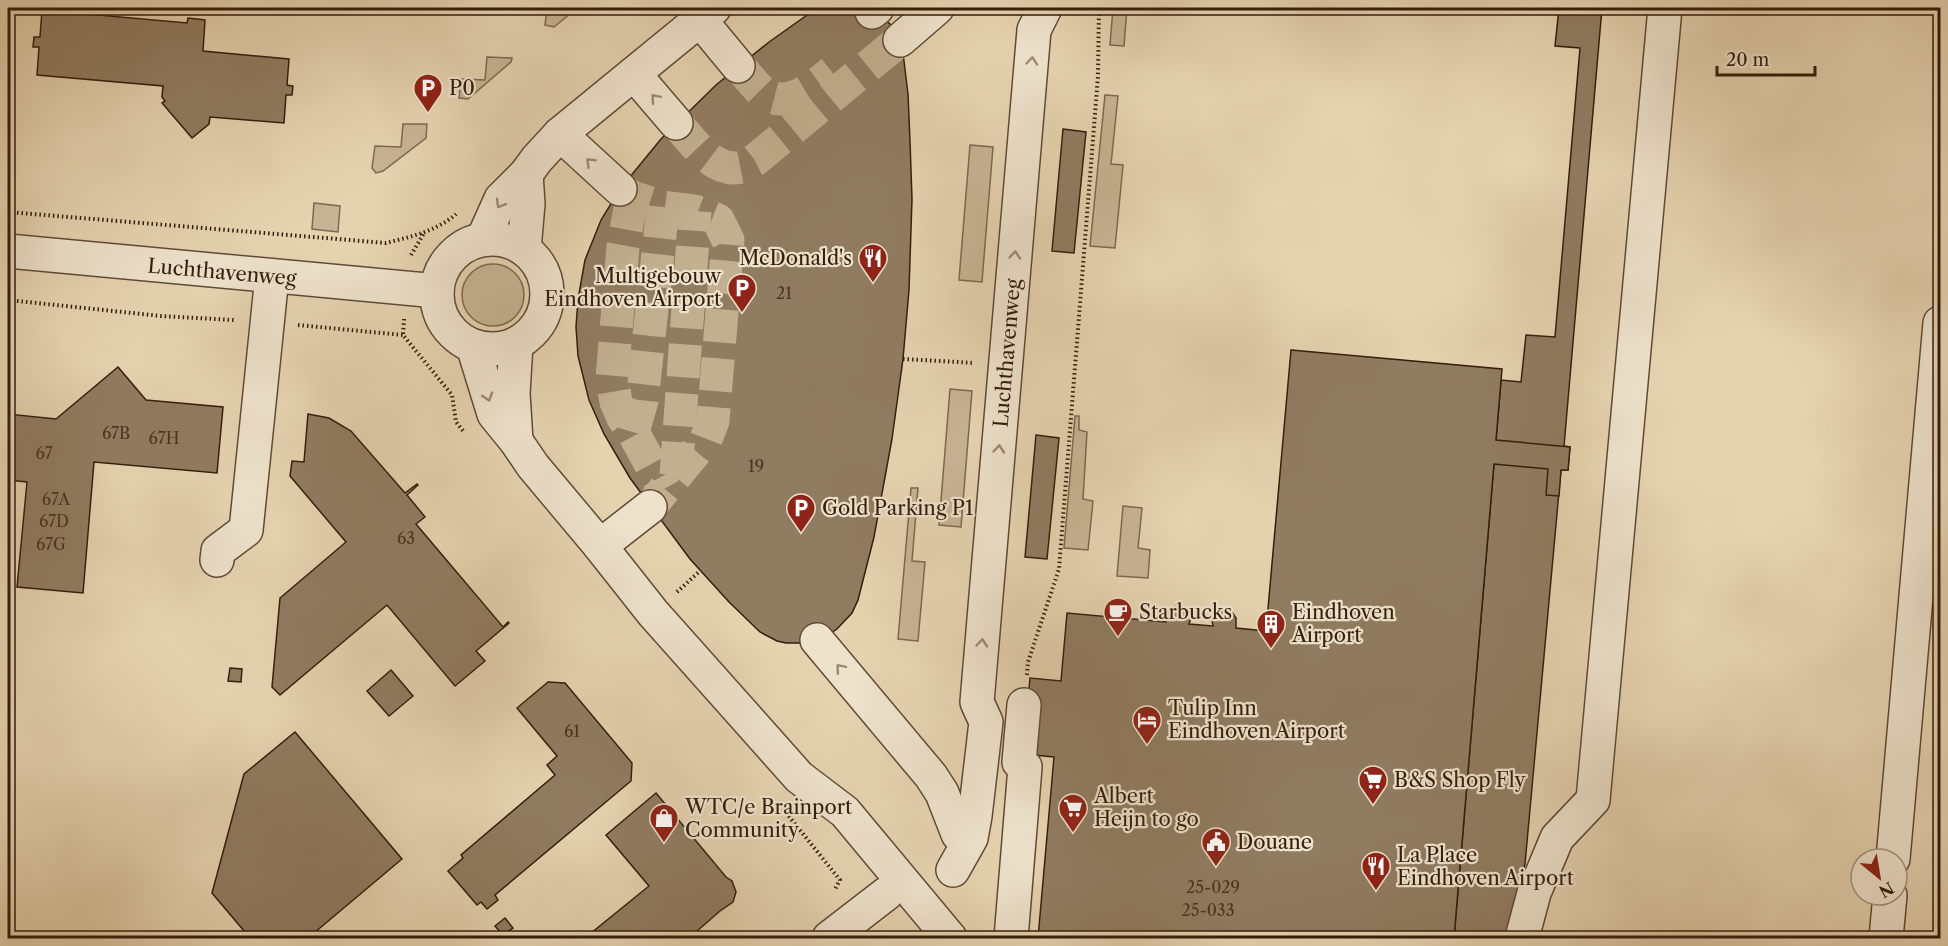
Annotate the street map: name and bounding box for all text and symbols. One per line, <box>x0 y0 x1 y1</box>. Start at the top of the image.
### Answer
scale bar <box>1717 39 1814 77</box>
text: 20 m <box>1726 49 1770 71</box>
one-way arrow <box>1025 56 1038 65</box>
parking icon: P0 <box>412 72 444 114</box>
place label: P0 <box>449 76 475 100</box>
one-way arrow <box>651 94 662 105</box>
one-way arrow <box>586 159 597 170</box>
one-way arrow <box>496 198 508 208</box>
restaurant icon: McDonald's <box>857 242 889 284</box>
place label: McDonald's <box>739 246 852 270</box>
one-way arrow <box>1008 250 1021 259</box>
street label: Luchthavenweg <box>147 254 298 290</box>
place label: Multigebouw Eindhoven Airport <box>544 264 721 311</box>
parking icon: Multigebouw Eindhoven Airport <box>726 272 758 314</box>
street label: Luchthavenweg <box>989 277 1025 428</box>
house number: 21 <box>776 283 792 303</box>
one-way arrow <box>481 391 494 402</box>
house number: 67B <box>102 423 130 443</box>
house number: 67H <box>149 428 179 448</box>
house number: 67 <box>35 443 53 463</box>
one-way arrow <box>992 445 1005 454</box>
house number: 19 <box>748 456 764 476</box>
house number: 67A <box>42 489 71 509</box>
parking icon: Gold Parking P1 <box>785 492 817 534</box>
place label: Gold Parking P1 <box>822 496 974 520</box>
house number: 67D <box>39 511 69 531</box>
house number: 63 <box>397 528 415 548</box>
house number: 67G <box>36 534 66 554</box>
cafe icon: Starbucks <box>1102 596 1134 638</box>
place label: Starbucks <box>1139 600 1232 624</box>
place label: Eindhoven Airport <box>1291 600 1395 647</box>
building icon: Eindhoven Airport <box>1255 608 1287 650</box>
one-way arrow <box>975 639 988 648</box>
one-way arrow <box>837 664 848 675</box>
place label: Tulip Inn Eindhoven Airport <box>1168 696 1345 743</box>
hotel icon: Tulip Inn Eindhoven Airport <box>1131 704 1163 746</box>
house number: 61 <box>564 721 580 741</box>
supermarket icon: B&S Shop Fly <box>1357 764 1389 806</box>
place label: B&S Shop Fly <box>1394 768 1527 792</box>
place label: Albert Heijn to go <box>1093 784 1199 831</box>
supermarket icon: Albert Heijn to go <box>1057 792 1089 834</box>
place label: WTC/e Brainport Community <box>684 795 852 842</box>
shop icon: WTC/e Brainport Community <box>648 802 680 844</box>
public building icon: Douane <box>1200 826 1232 868</box>
place label: Douane <box>1237 830 1312 854</box>
place label: La Place Eindhoven Airport <box>1397 843 1574 890</box>
north arrow <box>1849 847 1909 907</box>
restaurant icon: La Place Eindhoven Airport <box>1360 850 1392 892</box>
house number: 25-029 <box>1186 877 1240 897</box>
text: N <box>1875 878 1898 902</box>
house number: 25-033 <box>1182 900 1234 920</box>

